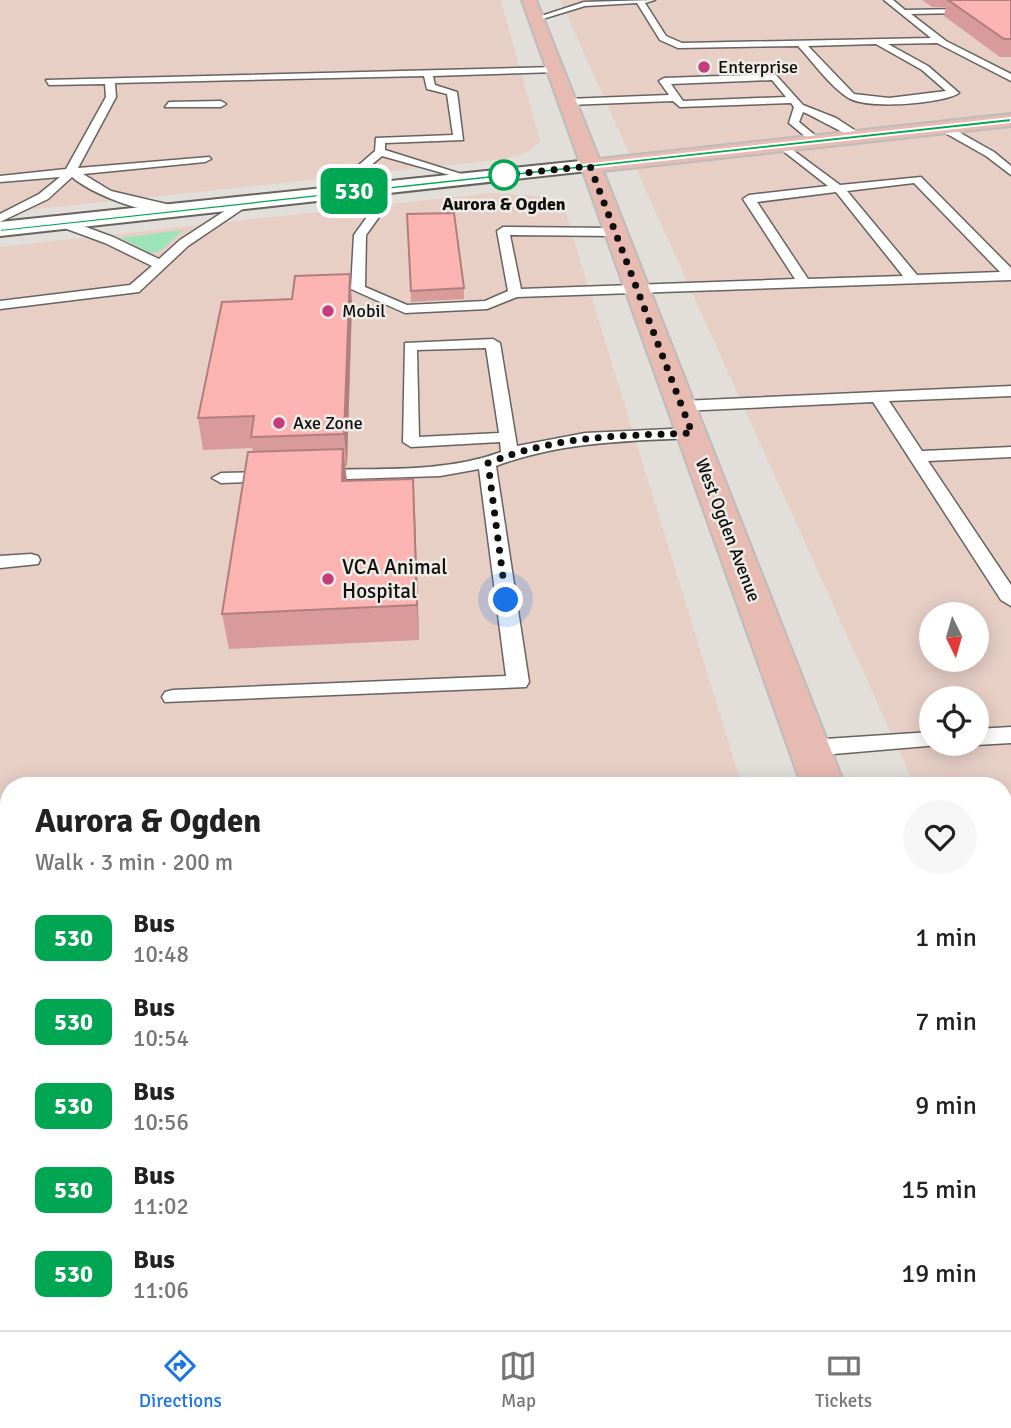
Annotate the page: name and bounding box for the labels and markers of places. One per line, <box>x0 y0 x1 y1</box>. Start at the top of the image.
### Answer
place label: Enterprise <box>718 56 798 78</box>
marker: Enterprise <box>696 59 712 75</box>
marker: Aurora & Ogden <box>489 160 519 190</box>
place label: Aurora & Ogden <box>442 193 566 215</box>
place label: Mobil <box>342 300 386 322</box>
marker: Mobil <box>320 303 336 319</box>
place label: Axe Zone <box>293 412 363 434</box>
marker: Axe Zone <box>271 415 287 431</box>
place label: VCA Animal Hospital <box>342 554 447 604</box>
marker: VCA Animal Hospital <box>320 571 336 587</box>

